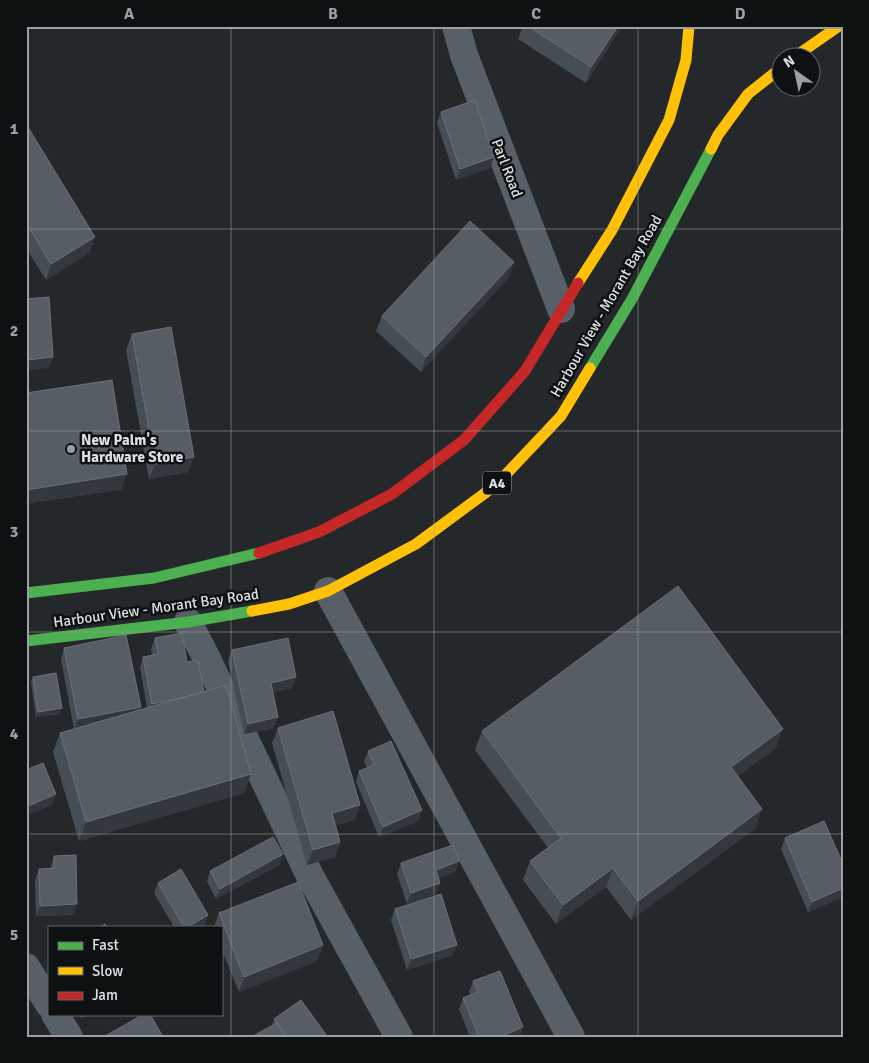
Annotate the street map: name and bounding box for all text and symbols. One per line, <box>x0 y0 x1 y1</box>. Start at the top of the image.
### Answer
text: A <box>124 4 135 24</box>
text: B <box>328 4 338 24</box>
text: C <box>531 4 541 24</box>
text: D <box>735 4 746 24</box>
north arrow <box>772 48 822 98</box>
text: N <box>780 52 798 71</box>
text: 1 <box>10 119 19 139</box>
street label: Parl Road <box>488 136 526 200</box>
street label: Harbour View - Morant Bay Road <box>546 212 666 400</box>
text: 2 <box>10 321 18 341</box>
place label: New Palm's Hardware Store <box>81 431 183 466</box>
marker: New Palm's Hardware Store <box>65 443 77 455</box>
road number: A4 <box>483 472 511 494</box>
text: 3 <box>10 522 18 542</box>
street label: Harbour View - Morant Bay Road <box>52 585 260 631</box>
text: 4 <box>10 724 19 744</box>
text: 5 <box>10 925 18 945</box>
legend <box>48 926 222 1016</box>
text: Fast <box>92 936 119 954</box>
text: Slow <box>92 962 123 980</box>
text: Jam <box>92 986 118 1004</box>

